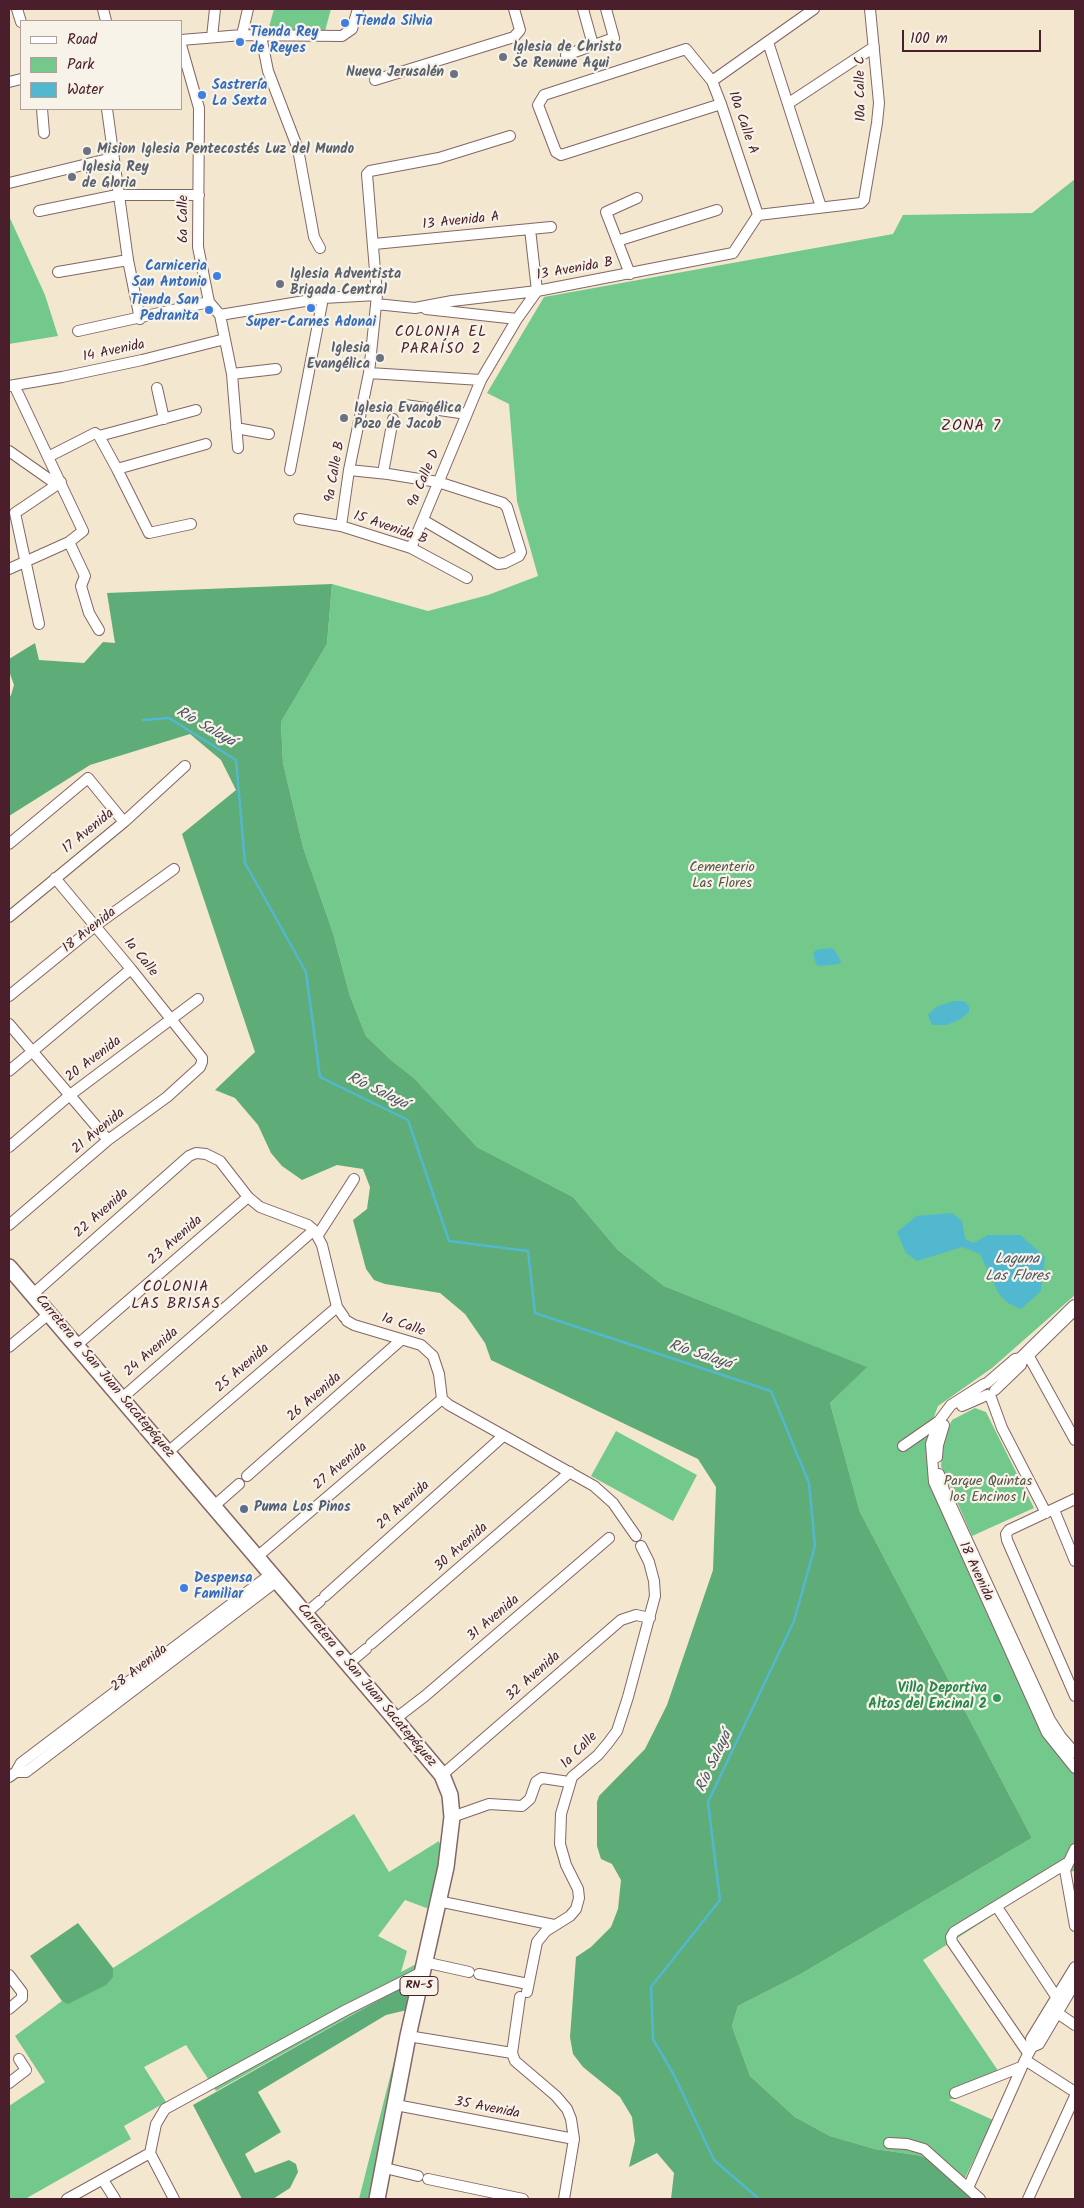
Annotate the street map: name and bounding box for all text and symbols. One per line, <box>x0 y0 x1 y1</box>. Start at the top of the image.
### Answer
place label: Tienda Silvia <box>355 15 433 31</box>
marker: Tienda Silvia <box>339 17 351 29</box>
legend <box>20 20 182 110</box>
scale bar <box>904 20 1043 52</box>
place label: Tienda Rey de Reyes <box>250 26 318 58</box>
text: 100 m <box>910 27 948 51</box>
text: Road <box>67 28 97 52</box>
marker: Tienda Rey de Reyes <box>234 36 246 48</box>
place label: Iglesia de Christo Se Renune Aqui <box>513 41 622 74</box>
marker: Iglesia de Christo Se Renune Aqui <box>497 51 509 63</box>
text: Park <box>67 53 94 77</box>
street label: 10a Calle C <box>853 56 871 122</box>
place label: Nueva Jerusalén <box>346 66 444 82</box>
marker: Nueva Jerusalén <box>448 68 460 80</box>
text: Water <box>67 78 103 102</box>
place label: Sastrería La Sexta <box>212 79 267 111</box>
marker: Sastrería La Sexta <box>196 89 208 101</box>
street label: 10a Calle A <box>723 89 761 157</box>
place label: Mision Iglesia Pentecostés Luz del Mundo <box>97 143 354 159</box>
marker: Mision Iglesia Pentecostés Luz del Mundo <box>81 145 93 157</box>
place label: Iglesia Rey de Gloria <box>82 161 149 193</box>
marker: Iglesia Rey de Gloria <box>66 171 78 183</box>
street label: 6a Calle <box>177 195 193 243</box>
street label: 13 Avenida A <box>422 210 500 234</box>
street label: 13 Avenida B <box>535 255 615 285</box>
place label: Carniceria San Antonio <box>132 260 207 292</box>
place label: Iglesia Adventista Brigada Central <box>290 268 401 300</box>
marker: Carniceria San Antonio <box>211 270 223 282</box>
marker: Iglesia Adventista Brigada Central <box>274 278 286 290</box>
place label: Tienda San Pedranita <box>130 294 199 326</box>
marker: Super-Carnes Adonai <box>305 302 317 314</box>
marker: Tienda San Pedranita <box>203 304 215 316</box>
place label: Super-Carnes Adonai <box>246 316 376 332</box>
district label: COLONIA EL PARAÍSO 2 <box>394 324 488 359</box>
street label: 14 Avenida <box>82 337 146 367</box>
place label: Iglesia Evangélica <box>307 342 370 374</box>
marker: Iglesia Evangélica <box>374 352 386 364</box>
place label: Iglesia Evangélica Pozo de Jacob <box>354 402 461 434</box>
marker: Iglesia Evangélica Pozo de Jacob <box>338 412 350 424</box>
district label: ZONA 7 <box>940 417 1002 437</box>
street label: 9a Calle B <box>322 440 350 504</box>
street label: 9a Calle D <box>405 447 445 511</box>
street label: 15 Avenida B <box>351 509 429 549</box>
water label: Río Salayá <box>172 704 238 752</box>
street label: 17 Avenida <box>60 806 118 858</box>
park label: Cementerio Las Flores <box>689 861 755 894</box>
street label: 18 Avenida <box>60 905 120 957</box>
street label: 1a Calle <box>119 935 161 981</box>
street label: 20 Avenida <box>63 1033 125 1087</box>
water label: Río Salayá <box>344 1070 410 1114</box>
street label: 21 Avenida <box>69 1106 129 1158</box>
street label: 22 Avenida <box>71 1186 133 1242</box>
street label: 23 Avenida <box>145 1213 207 1269</box>
water label: Laguna Las Flores <box>985 1251 1049 1286</box>
district label: COLONIA LAS BRISAS <box>130 1279 222 1314</box>
street label: Carretera a San Juan Sacatepéquez <box>31 1292 177 1462</box>
street label: 1a Calle <box>379 1311 427 1341</box>
street label: 24 Avenida <box>121 1325 183 1381</box>
water label: Río Salayá <box>666 1337 734 1375</box>
street label: 25 Avenida <box>212 1341 274 1397</box>
street label: 26 Avenida <box>284 1370 346 1426</box>
street label: 27 Avenida <box>311 1440 371 1494</box>
park label: Parque Quintas los Encinos 1 <box>944 1475 1032 1508</box>
street label: 29 Avenida <box>374 1478 434 1534</box>
place label: Puma Los Pinos <box>254 1501 350 1517</box>
marker: Puma Los Pinos <box>238 1503 250 1515</box>
street label: 30 Avenida <box>432 1520 492 1576</box>
street label: 18 Avenida <box>954 1540 996 1604</box>
place label: Despensa Familiar <box>194 1572 252 1604</box>
marker: Despensa Familiar <box>178 1582 190 1594</box>
street label: 31 Avenida <box>464 1592 524 1646</box>
street label: Carretera a San Juan Sacatepéquez <box>293 1601 439 1771</box>
street label: 28 Avenida <box>108 1642 172 1696</box>
street label: 32 Avenida <box>503 1649 565 1705</box>
place label: Villa Deportiva Altos del Encinal 2 <box>868 1682 987 1714</box>
marker: Villa Deportiva Altos del Encinal 2 <box>991 1692 1003 1704</box>
street label: 1a Calle <box>558 1729 602 1773</box>
water label: Río Salayá <box>693 1729 737 1795</box>
road number: RN-5 <box>400 1976 438 1995</box>
street label: 35 Avenida <box>453 2094 521 2124</box>

